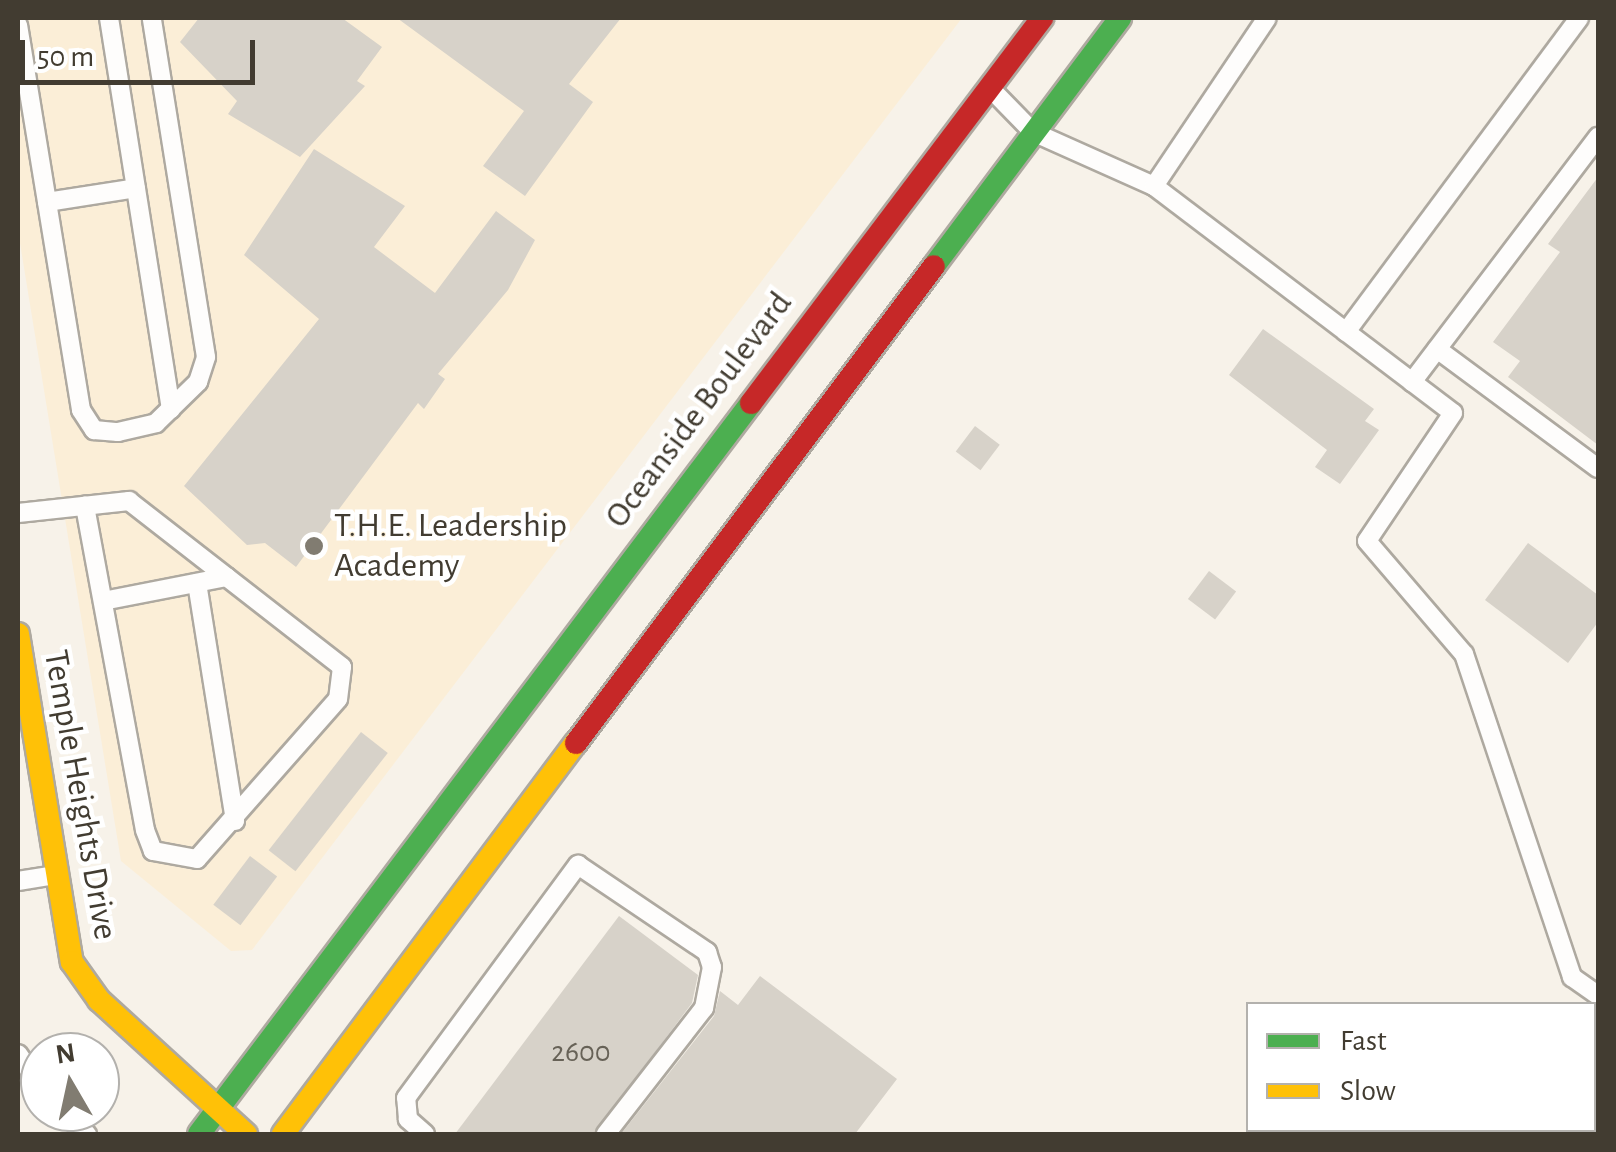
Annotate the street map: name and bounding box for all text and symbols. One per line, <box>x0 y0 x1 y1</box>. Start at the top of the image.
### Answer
scale bar <box>25 20 260 82</box>
text: 50 m <box>37 42 94 72</box>
street label: Oceanside Boulevard <box>597 284 801 536</box>
place label: T.H.E. Leadership Academy <box>334 505 567 587</box>
marker: T.H.E. Leadership Academy <box>303 535 325 557</box>
street label: Temple Heights Drive <box>34 647 126 943</box>
legend <box>1246 1002 1596 1132</box>
text: Fast <box>1340 1026 1387 1056</box>
north arrow <box>20 1032 120 1132</box>
house number: 2600 <box>551 1034 611 1070</box>
text: N <box>54 1039 77 1070</box>
text: Slow <box>1340 1076 1396 1106</box>

